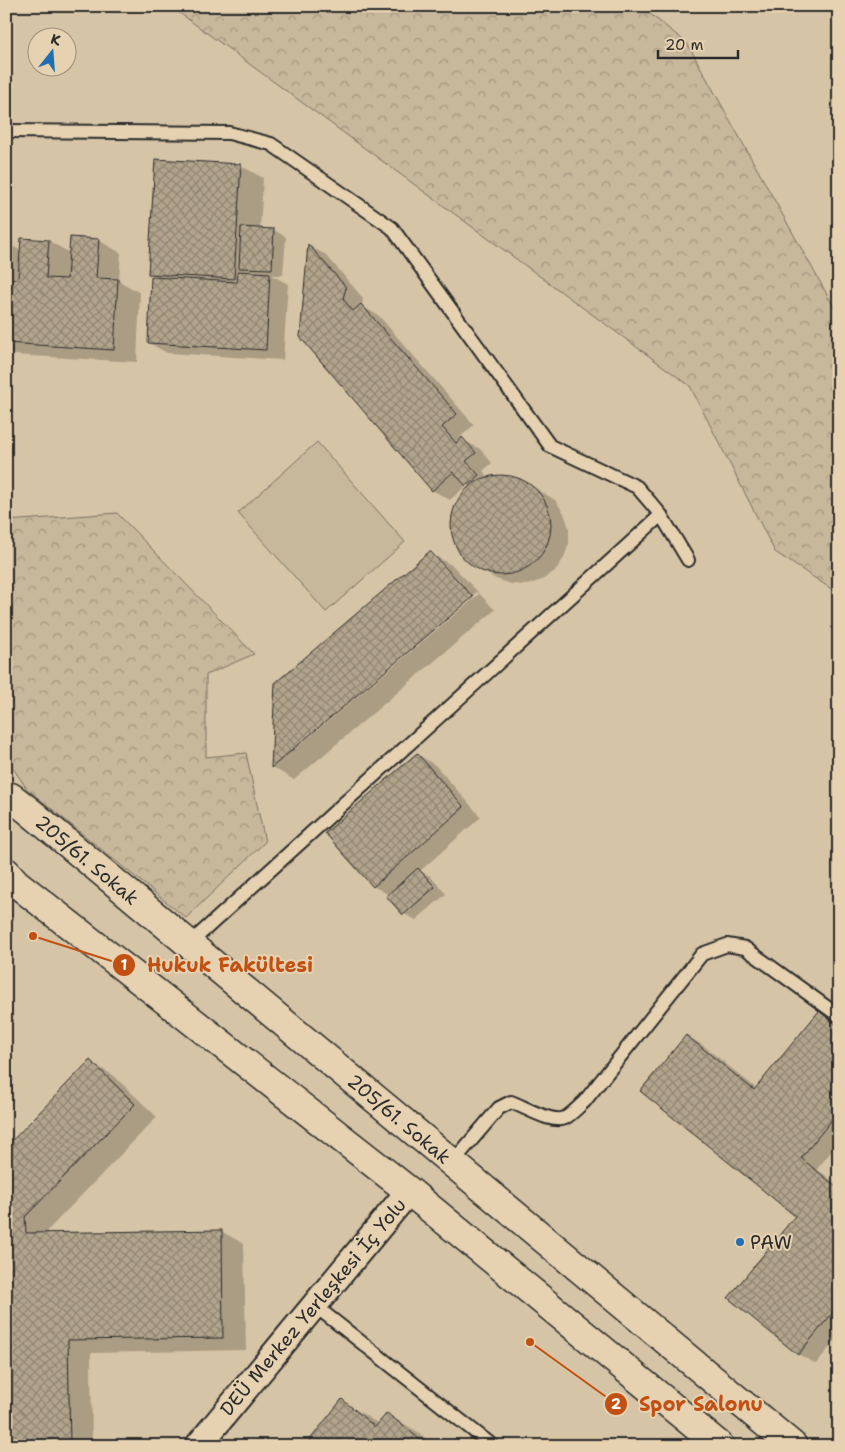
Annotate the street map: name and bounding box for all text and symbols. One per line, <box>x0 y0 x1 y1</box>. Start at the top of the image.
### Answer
north arrow <box>28 28 78 78</box>
scale bar <box>658 28 738 60</box>
text: K <box>49 30 63 50</box>
text: 20 m <box>665 35 704 55</box>
street label: 205/61. Sokak <box>30 809 144 911</box>
callout: Hukuk Fakültesi <box>112 947 323 982</box>
text: Hukuk Fakültesi <box>147 952 313 978</box>
text: 1 <box>121 955 128 975</box>
street label: 205/61. Sokak <box>342 1068 456 1170</box>
street label: DEÜ Merkez Yerleşkesi İç Yolu <box>214 1193 412 1421</box>
place label: PAW <box>750 1230 792 1255</box>
marker: PAW <box>734 1236 746 1248</box>
callout: Spor Salonu <box>604 1386 773 1421</box>
text: Spor Salonu <box>639 1391 763 1417</box>
text: 2 <box>611 1394 622 1414</box>

